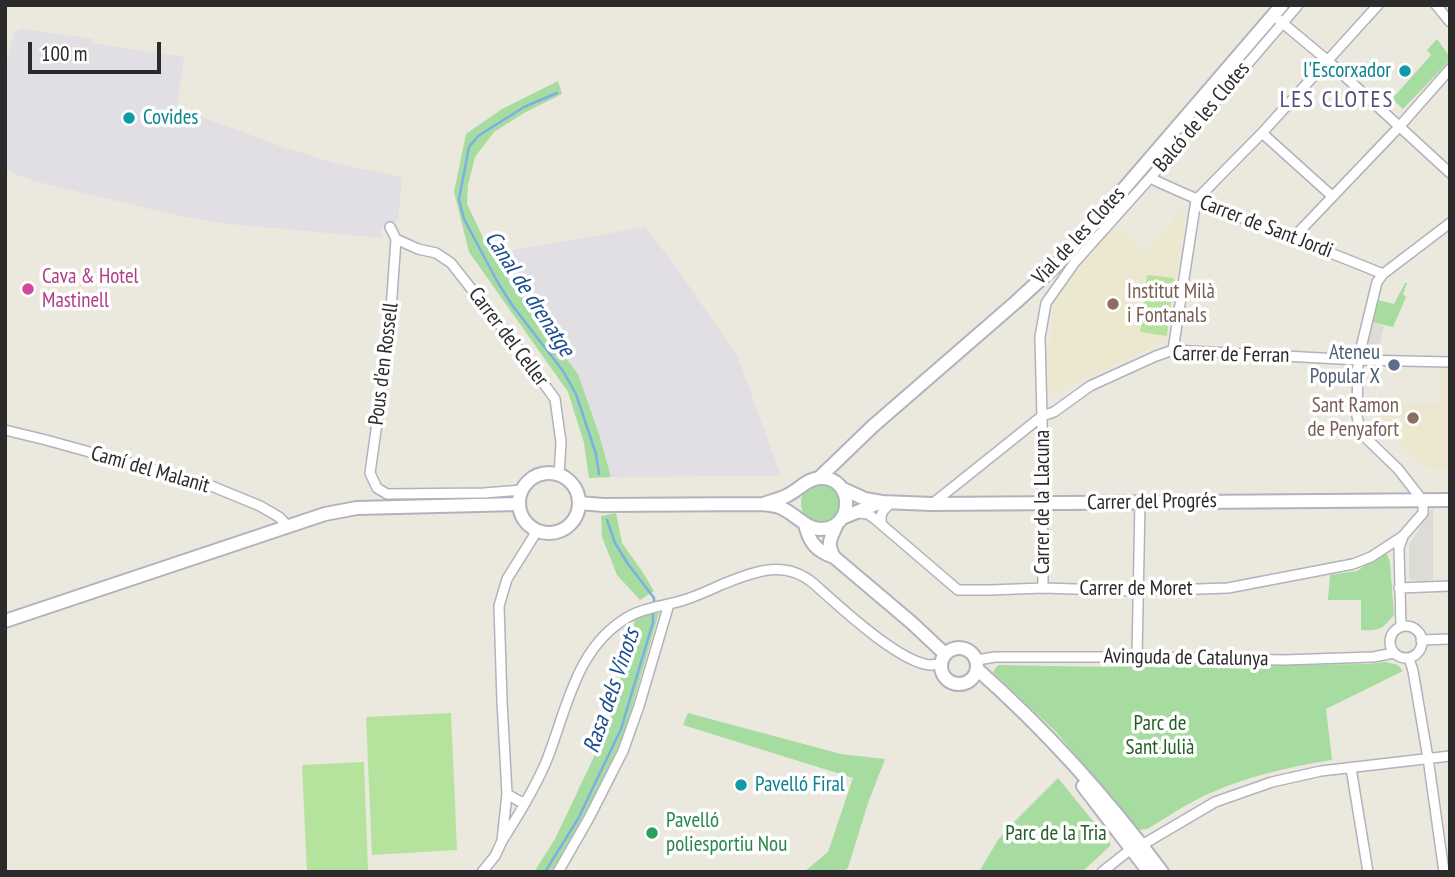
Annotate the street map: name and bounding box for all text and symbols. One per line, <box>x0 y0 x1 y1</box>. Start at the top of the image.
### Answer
scale bar <box>32 28 164 72</box>
text: 100 m <box>41 40 87 67</box>
street label: Balcó de les Clotes <box>1149 57 1255 177</box>
place label: l'Escorxador <box>1303 58 1391 84</box>
marker: l'Escorxador <box>1397 63 1413 79</box>
district label: LES CLOTES <box>1281 86 1393 114</box>
place label: Covides <box>143 105 198 131</box>
marker: Covides <box>121 110 137 126</box>
street label: Vial de les Clotes <box>1027 182 1131 290</box>
street label: Carrer de Sant Jordi <box>1196 190 1336 264</box>
water label: Canal de drenatge <box>478 226 580 362</box>
place label: Cava & Hotel Mastinell <box>42 264 138 314</box>
place label: Institut Milà i Fontanals <box>1127 279 1215 329</box>
marker: Cava & Hotel Mastinell <box>20 281 36 297</box>
street label: Carrer del Celler <box>463 283 553 391</box>
marker: Institut Milà i Fontanals <box>1105 296 1121 312</box>
street label: Pous d'en Rossell <box>364 301 404 427</box>
place label: Ateneu Popular X <box>1310 340 1380 390</box>
street label: Carrer de Ferran <box>1172 341 1290 369</box>
marker: Ateneu Popular X <box>1386 357 1402 373</box>
place label: Sant Ramon de Penyafort <box>1307 393 1399 443</box>
marker: Sant Ramon de Penyafort <box>1405 410 1421 426</box>
street label: Carrer de la Llacuna <box>1030 430 1056 574</box>
street label: Camí del Malanit <box>88 441 212 499</box>
street label: Carrer del Progrés <box>1087 488 1217 516</box>
street label: Carrer de Moret <box>1079 576 1193 602</box>
water label: Rasa dels Vinots <box>578 625 646 757</box>
street label: Avinguda de Catalunya <box>1103 644 1269 672</box>
park label: Parc de Sant Julià <box>1126 711 1194 761</box>
place label: Pavelló Firal <box>755 772 845 798</box>
marker: Pavelló Firal <box>733 777 749 793</box>
place label: Pavelló poliesportiu Nou <box>666 808 787 858</box>
park label: Parc de la Tria <box>1005 821 1107 847</box>
marker: Pavelló poliesportiu Nou <box>644 825 660 841</box>

